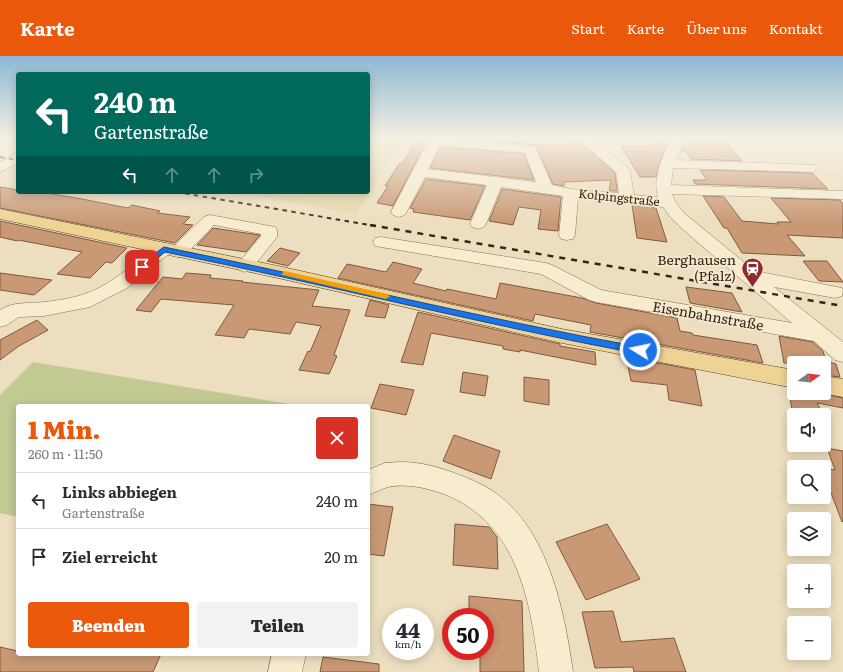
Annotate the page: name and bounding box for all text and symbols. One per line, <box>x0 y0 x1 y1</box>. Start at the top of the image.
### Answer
text: Karte <box>20 14 75 42</box>
text: Start <box>571 18 605 38</box>
text: Karte <box>627 18 664 38</box>
text: Über uns <box>686 18 747 38</box>
text: Kontakt <box>769 18 823 38</box>
text: 240 m <box>94 80 177 122</box>
icon: left <box>28 88 80 140</box>
text: Gartenstraße <box>94 118 208 145</box>
icon: left <box>119 164 141 186</box>
icon: ahead <box>161 164 183 186</box>
icon: ahead <box>203 164 225 186</box>
icon: right <box>245 164 267 186</box>
street label: Kolpingstraße <box>577 184 661 210</box>
place label: Berghausen (Pfalz) <box>657 249 736 285</box>
pin <box>125 250 159 284</box>
station icon: Berghausen (Pfalz) <box>739 255 765 288</box>
icon: arrive <box>131 256 153 278</box>
street label: Eisenbahnstraße <box>651 295 765 335</box>
position arrow <box>619 329 661 371</box>
north arrow <box>787 356 831 400</box>
map controls <box>787 356 831 660</box>
button: sound <box>787 408 831 452</box>
text: 1 Min. <box>28 411 100 446</box>
button: close <box>316 417 358 459</box>
text: 260 m · 11:50 <box>28 444 103 463</box>
button: search <box>787 460 831 504</box>
text: Links abbiegen <box>62 480 177 503</box>
text: 240 m <box>316 489 358 512</box>
icon: left <box>28 490 50 512</box>
text: Gartenstraße <box>62 503 145 522</box>
button: layers <box>787 512 831 556</box>
text: Ziel erreicht <box>62 545 157 568</box>
text: 20 m <box>324 545 358 568</box>
icon: arrive <box>28 546 50 568</box>
button: + <box>787 564 831 608</box>
button: Beenden <box>28 602 189 648</box>
button: Teilen <box>197 602 358 648</box>
speed limit sign: 50 <box>442 608 494 660</box>
text: 44 <box>396 614 420 644</box>
button: − <box>787 616 831 660</box>
text: km/h <box>395 636 421 651</box>

